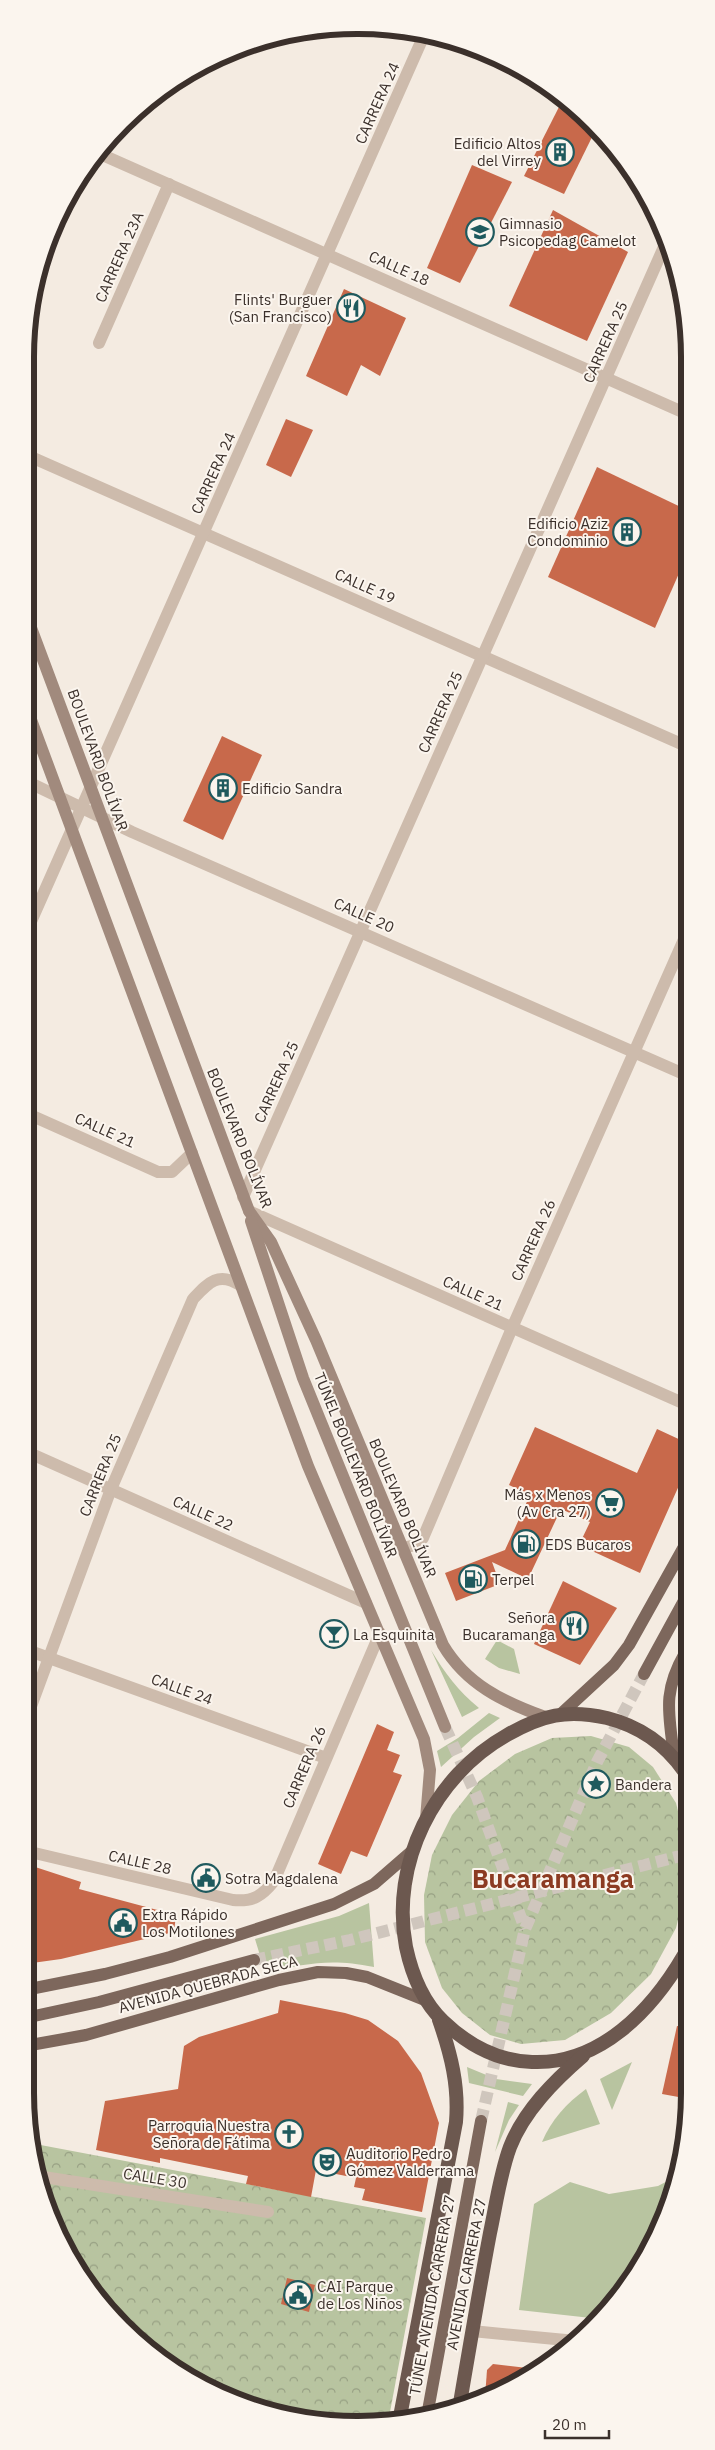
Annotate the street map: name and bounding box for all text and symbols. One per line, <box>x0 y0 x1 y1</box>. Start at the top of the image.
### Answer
street label: CARRERA 24 <box>350 59 404 147</box>
place label: Edificio Altos del Virrey <box>454 134 542 170</box>
building icon: Edificio Altos del Virrey <box>545 137 575 167</box>
street label: CARRERA 23A <box>91 208 148 305</box>
place label: Gimnasio Psicopedag Camelot <box>499 214 636 250</box>
school or university icon: Gimnasio Psicopedag Camelot <box>465 217 495 247</box>
street label: CALLE 18 <box>366 246 432 290</box>
place label: Flints' Burguer (San Francisco) <box>229 290 332 326</box>
restaurant icon: Flints' Burguer (San Francisco) <box>336 293 366 323</box>
street label: CARRERA 25 <box>578 298 632 386</box>
street label: CARRERA 24 <box>186 429 240 517</box>
place label: Edificio Aziz Condominio <box>527 514 608 550</box>
building icon: Edificio Aziz Condominio <box>612 517 642 547</box>
street label: CALLE 19 <box>332 564 398 608</box>
street label: CARRERA 25 <box>413 668 467 756</box>
street label: BOULEVARD BOLÍVAR <box>63 686 133 834</box>
building icon: Edificio Sandra <box>208 773 238 803</box>
place label: Edificio Sandra <box>242 779 342 798</box>
street label: CALLE 20 <box>331 893 397 937</box>
street label: CARRERA 25 <box>249 1038 303 1126</box>
street label: BOULEVARD BOLÍVAR <box>203 1065 277 1211</box>
street label: CALLE 21 <box>72 1108 138 1152</box>
street label: CARRERA 26 <box>506 1196 560 1284</box>
street label: CALLE 21 <box>440 1271 506 1315</box>
street label: TÚNEL BOULEVARD BOLÍVAR <box>310 1369 402 1561</box>
street label: CARRERA 25 <box>75 1431 125 1519</box>
street label: BOULEVARD BOLÍVAR <box>365 1436 441 1580</box>
place label: Más x Menos (Av Cra 27) <box>504 1485 591 1521</box>
supermarket icon: Más x Menos (Av Cra 27) <box>595 1488 625 1518</box>
street label: CALLE 22 <box>170 1491 236 1535</box>
fuel station icon: EDS Bucaros <box>511 1529 541 1559</box>
place label: EDS Bucaros <box>545 1535 631 1554</box>
fuel station icon: Terpel <box>458 1564 488 1594</box>
place label: Terpel <box>492 1570 534 1589</box>
place label: Señora Bucaramanga <box>462 1608 555 1644</box>
restaurant icon: Señora Bucaramanga <box>559 1611 589 1641</box>
bar icon: La Esquinita <box>319 1619 349 1649</box>
place label: La Esquinita <box>353 1625 435 1644</box>
street label: CALLE 24 <box>149 1669 215 1709</box>
street label: CARRERA 26 <box>278 1723 330 1811</box>
place icon: Bandera <box>581 1769 611 1799</box>
place label: Bandera <box>615 1775 672 1794</box>
street label: CALLE 28 <box>107 1846 173 1878</box>
district label: Bucaramanga <box>472 1862 634 1895</box>
public building icon: Sotra Magdalena <box>191 1863 221 1893</box>
place label: Sotra Magdalena <box>225 1869 338 1888</box>
place label: Extra Rápido Los Motilones <box>142 1905 235 1941</box>
public building icon: Extra Rápido Los Motilones <box>108 1908 138 1938</box>
street label: AVENIDA QUEBRADA SECA <box>116 1951 300 2017</box>
place label: Parroquia Nuestra Señora de Fátima <box>148 2116 270 2152</box>
church icon: Parroquia Nuestra Señora de Fátima <box>274 2119 304 2149</box>
place label: Auditorio Pedro Gómez Valderrama <box>346 2144 474 2180</box>
theatre icon: Auditorio Pedro Gómez Valderrama <box>312 2147 342 2177</box>
street label: CALLE 30 <box>122 2164 188 2192</box>
street label: TÚNEL AVENIDA CARRERA 27 <box>405 2193 459 2397</box>
street label: AVENIDA CARRERA 27 <box>442 2197 490 2351</box>
place label: CAI Parque de Los Niños <box>317 2277 403 2313</box>
public building icon: CAI Parque de Los Niños <box>283 2280 313 2310</box>
scale bar <box>545 2408 609 2440</box>
text: 20 m <box>552 2415 587 2434</box>

